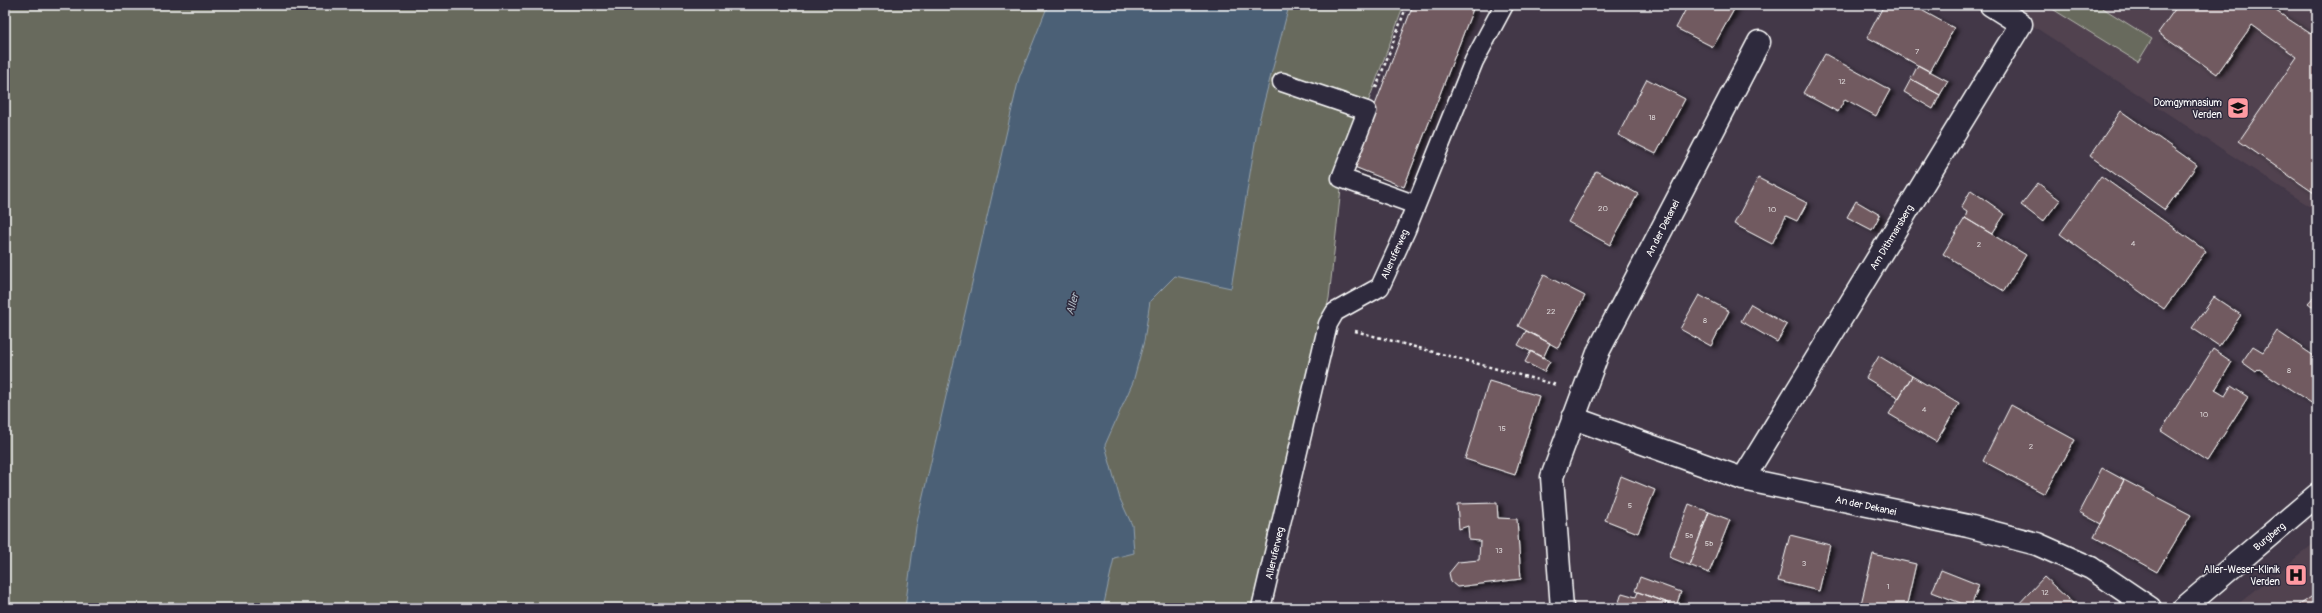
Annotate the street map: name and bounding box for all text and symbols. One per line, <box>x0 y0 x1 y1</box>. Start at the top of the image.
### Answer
house number: 7 <box>1915 47 1920 56</box>
house number: 12 <box>1838 77 1846 86</box>
school or university icon: Domgymnasium Verden <box>2225 95 2251 121</box>
place label: Domgymnasium Verden <box>2153 97 2222 121</box>
house number: 18 <box>1648 113 1656 122</box>
street label: An der Dekanei <box>1643 198 1682 259</box>
street label: Am Dithmarsberg <box>1868 203 1916 272</box>
house number: 20 <box>1598 204 1609 213</box>
house number: 10 <box>1768 205 1777 214</box>
street label: Alleruferweg <box>1379 228 1411 281</box>
house number: 4 <box>2131 239 2136 248</box>
house number: 2 <box>1977 240 1982 249</box>
water label: Aller <box>1063 290 1082 316</box>
house number: 22 <box>1547 307 1556 316</box>
house number: 8 <box>1703 316 1707 325</box>
house number: 8 <box>2287 366 2291 375</box>
house number: 4 <box>1922 405 1927 414</box>
house number: 10 <box>2200 410 2209 419</box>
house number: 15 <box>1498 424 1506 433</box>
house number: 2 <box>2029 442 2034 451</box>
street label: An der Dekanei <box>1834 494 1898 518</box>
house number: 5 <box>1628 501 1632 510</box>
street label: Burgberg <box>2251 520 2288 553</box>
street label: Alleruferweg <box>1263 526 1287 581</box>
house number: 5a <box>1685 531 1693 540</box>
house number: 5b <box>1705 539 1713 548</box>
house number: 13 <box>1495 546 1503 555</box>
house number: 3 <box>1802 559 1807 568</box>
hospital icon: Aller-Weser-Klinik Verden <box>2283 562 2309 588</box>
place label: Aller-Weser-Klinik Verden <box>2204 564 2281 588</box>
house number: 1 <box>1886 582 1890 591</box>
house number: 12 <box>2041 588 2049 597</box>

